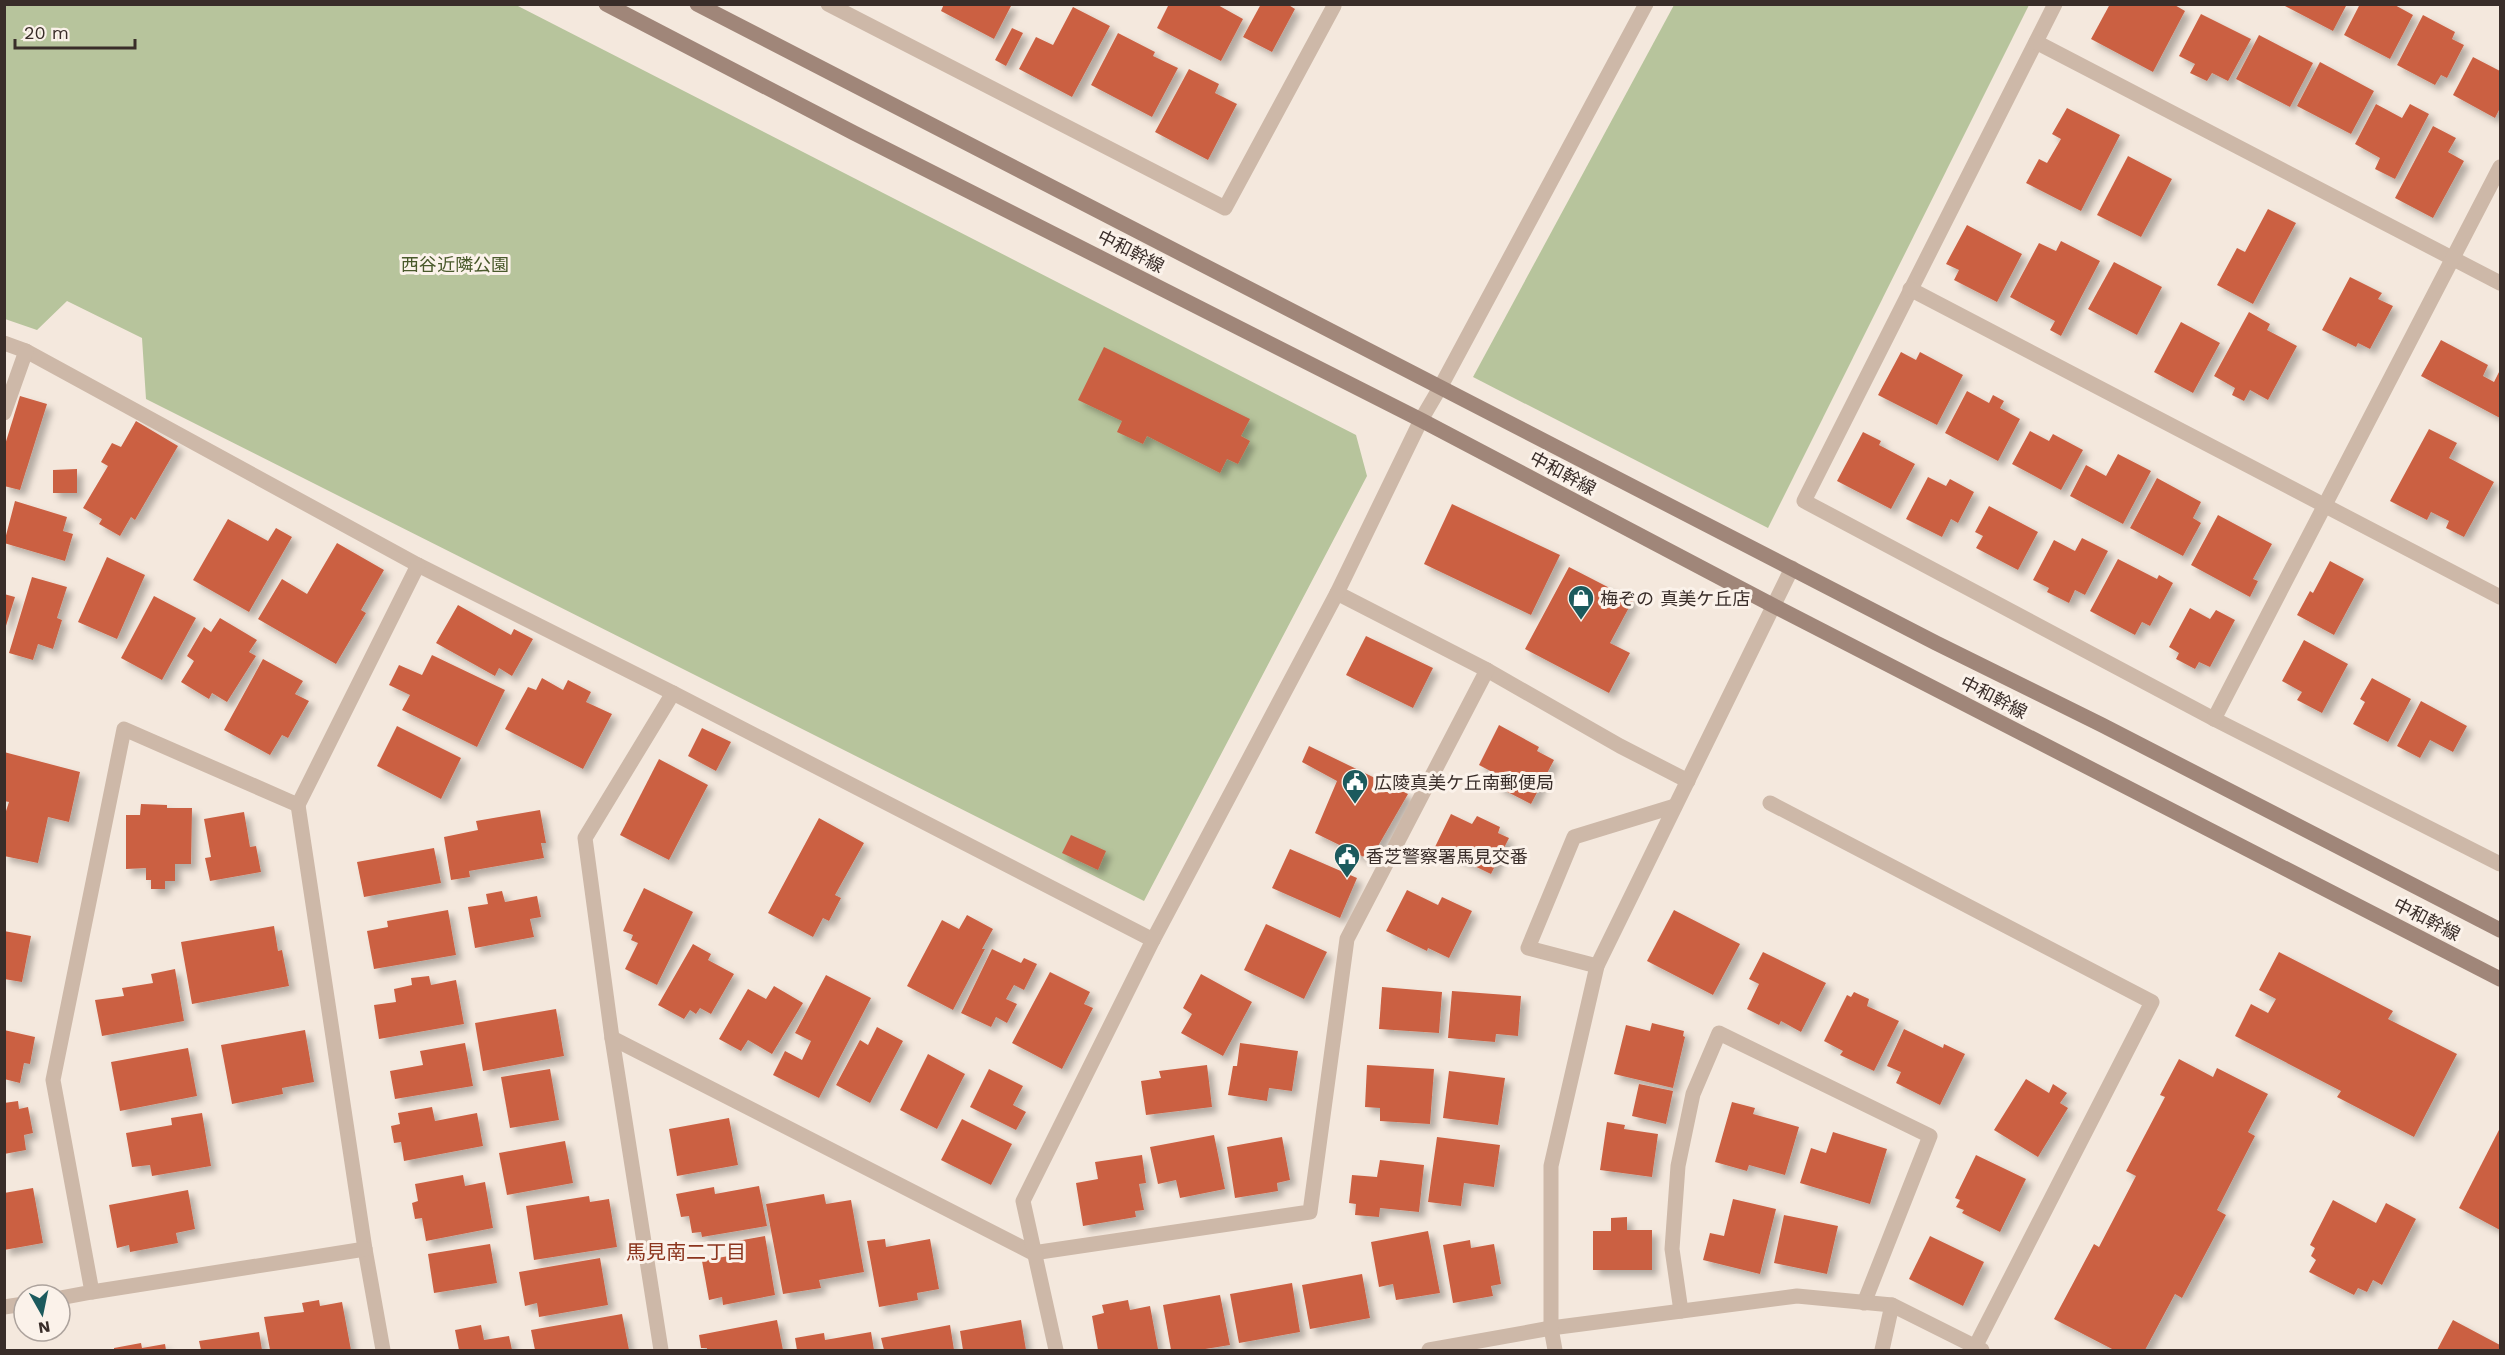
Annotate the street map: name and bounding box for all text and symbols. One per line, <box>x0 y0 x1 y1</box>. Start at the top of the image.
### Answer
scale bar <box>15 12 135 50</box>
text: 20 m <box>24 22 69 43</box>
street label: 中和幹線 <box>1094 225 1168 277</box>
park label: 西谷近隣公園 <box>401 254 509 275</box>
street label: 中和幹線 <box>1526 447 1600 499</box>
shop icon: 梅ぞの 真美ケ丘店 <box>1566 583 1596 621</box>
place label: 梅ぞの 真美ケ丘店 <box>1600 588 1750 609</box>
street label: 中和幹線 <box>1957 671 2031 723</box>
public building icon: 広陵真美ケ丘南郵便局 <box>1340 767 1370 805</box>
place label: 広陵真美ケ丘南郵便局 <box>1374 772 1554 793</box>
public building icon: 香芝警察署馬見交番 <box>1332 841 1362 879</box>
place label: 香芝警察署馬見交番 <box>1366 846 1528 867</box>
street label: 中和幹線 <box>2390 893 2464 945</box>
district label: 馬見南二丁目 <box>626 1240 746 1264</box>
north arrow <box>12 1283 72 1343</box>
text: N <box>37 1317 52 1338</box>

